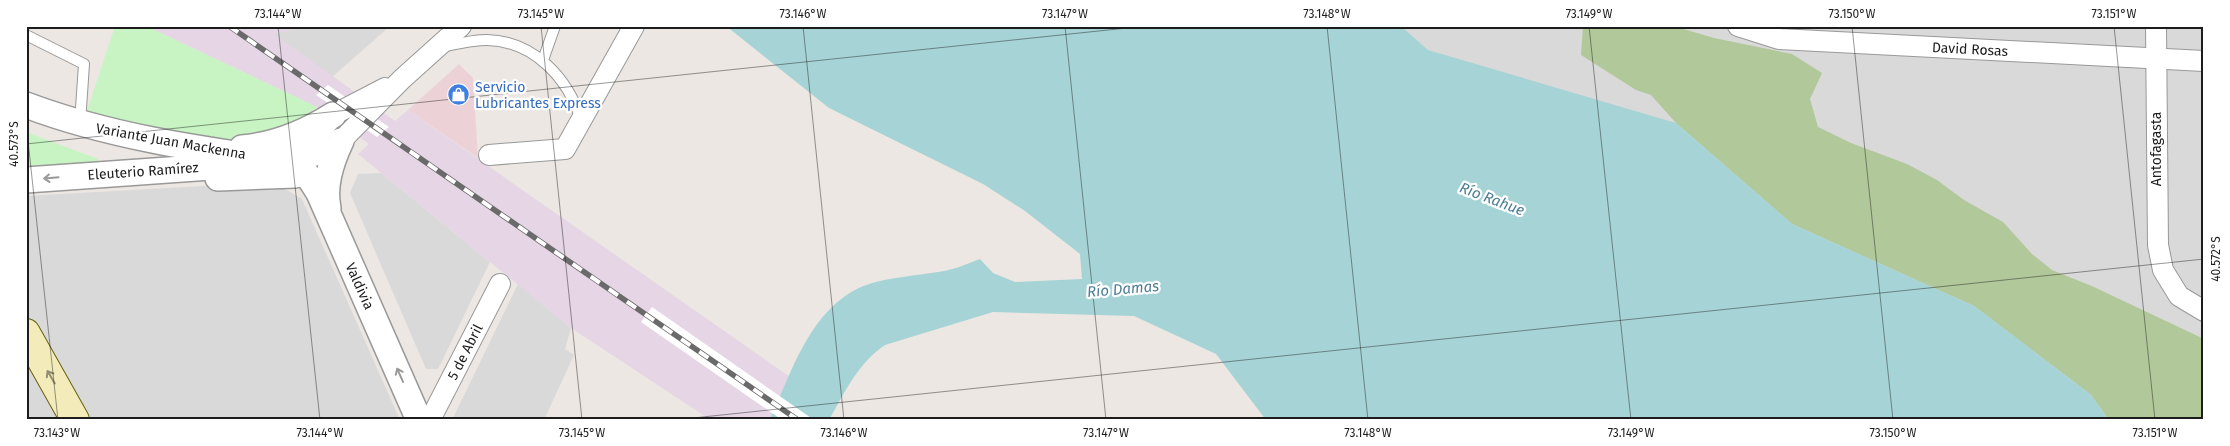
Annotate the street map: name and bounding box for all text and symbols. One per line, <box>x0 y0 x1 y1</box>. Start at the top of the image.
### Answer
text: 73.144°W <box>254 7 302 21</box>
text: 73.145°W <box>518 7 564 21</box>
text: 73.146°W <box>780 7 827 21</box>
text: 73.147°W <box>1042 7 1088 21</box>
text: 73.148°W <box>1303 7 1351 21</box>
text: 73.149°W <box>1566 7 1612 21</box>
text: 73.150°W <box>1829 7 1876 21</box>
text: 73.151°W <box>2092 7 2137 21</box>
street label: David Rosas <box>1932 39 2009 60</box>
place label: Servicio Lubricantes Express <box>475 79 601 112</box>
shop icon: Servicio Lubricantes Express <box>447 83 471 107</box>
street label: Antofagasta <box>2148 112 2165 186</box>
street label: Variante Juan Mackenna <box>95 120 247 163</box>
text: 40.573°S <box>7 121 21 167</box>
street label: Eleuterio Ramírez <box>87 159 199 184</box>
one-way arrow <box>44 173 60 183</box>
water label: Río Rahue <box>1457 178 1527 220</box>
text: 40.572°S <box>2209 236 2223 282</box>
street label: Valdivia <box>342 260 377 312</box>
water label: Río Damas <box>1086 277 1160 301</box>
street label: 5 de Abril <box>444 322 487 383</box>
one-way arrow <box>394 368 404 383</box>
one-way arrow <box>46 370 56 385</box>
text: 73.143°W <box>34 426 80 440</box>
text: 73.144°W <box>296 426 344 440</box>
text: 73.145°W <box>559 426 605 440</box>
text: 73.146°W <box>821 426 868 440</box>
text: 73.147°W <box>1083 426 1129 440</box>
text: 73.148°W <box>1344 426 1392 440</box>
text: 73.149°W <box>1608 426 1654 440</box>
text: 73.150°W <box>1870 426 1917 440</box>
text: 73.151°W <box>2133 426 2178 440</box>

